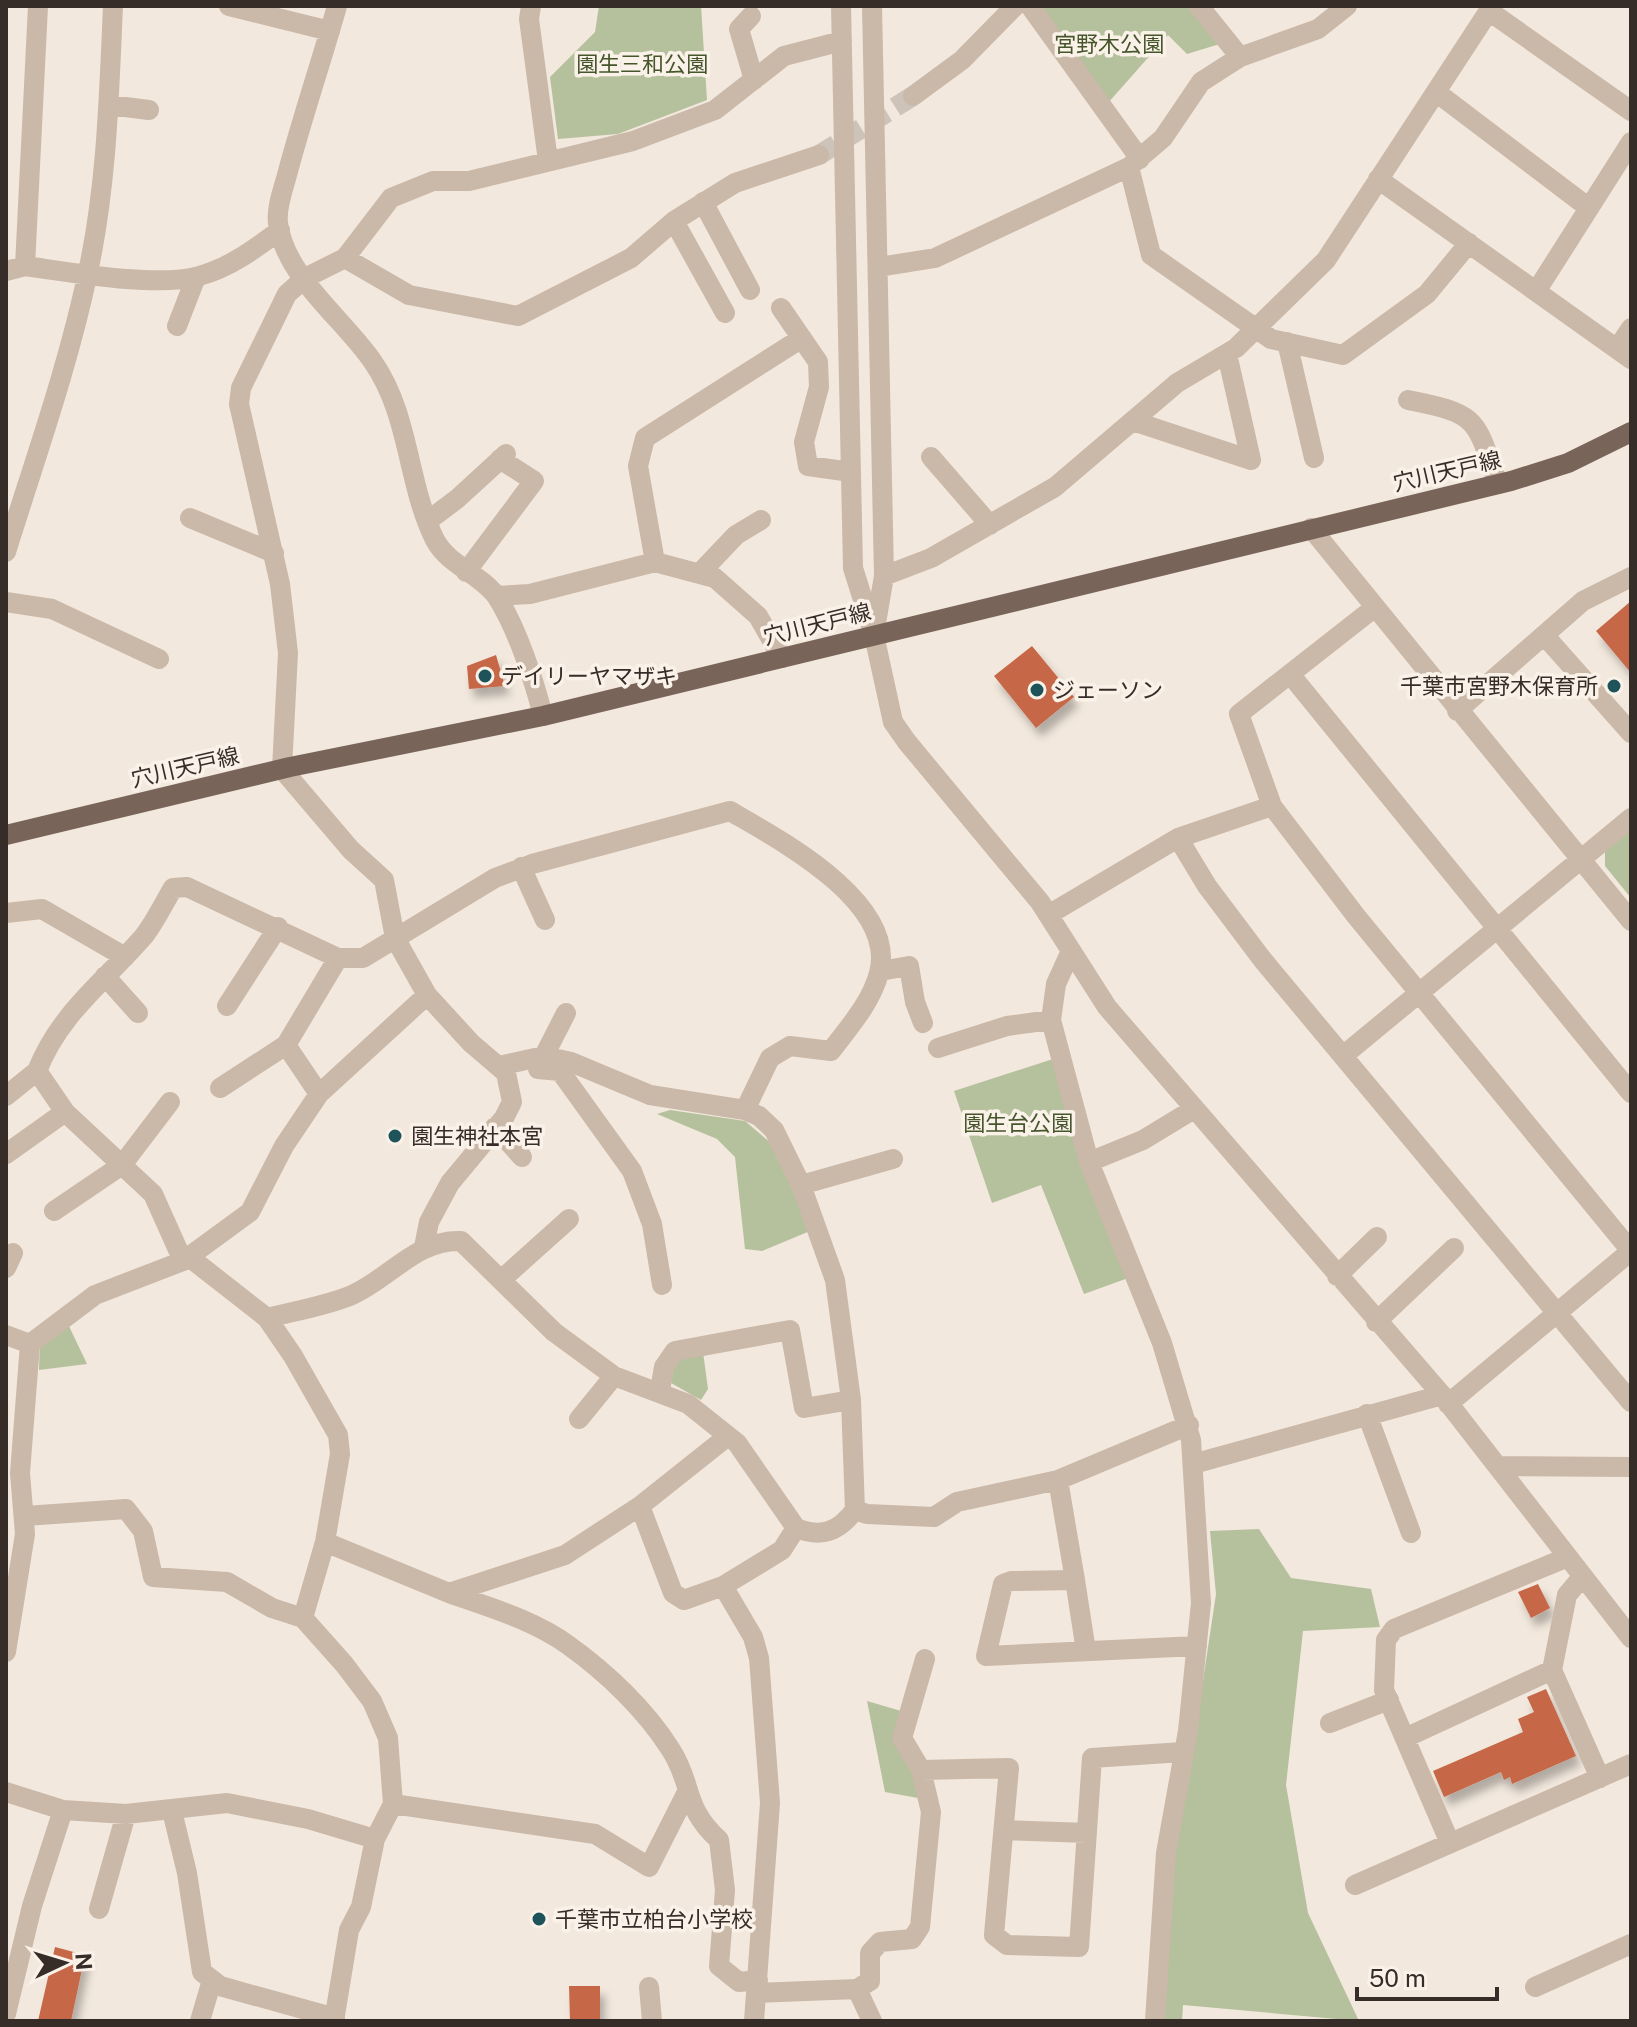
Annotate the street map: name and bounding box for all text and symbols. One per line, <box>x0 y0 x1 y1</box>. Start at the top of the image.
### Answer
park label: 宮野木公園 <box>1054 31 1164 57</box>
park label: 園生三和公園 <box>576 51 708 77</box>
street label: 穴川天戸線 <box>1390 446 1504 496</box>
street label: 穴川天戸線 <box>760 598 874 650</box>
place label: デイリーヤマザキ <box>501 663 677 689</box>
marker: デイリーヤマザキ <box>476 667 494 685</box>
place label: 千葉市宮野木保育所 <box>1400 673 1598 699</box>
place label: ジェーソン <box>1053 677 1163 703</box>
marker: 千葉市宮野木保育所 <box>1605 677 1623 695</box>
marker: ジェーソン <box>1028 681 1046 699</box>
street label: 穴川天戸線 <box>128 742 242 792</box>
park label: 園生台公園 <box>963 1110 1073 1136</box>
place label: 園生神社本宮 <box>411 1123 543 1149</box>
marker: 園生神社本宮 <box>386 1127 404 1145</box>
place label: 千葉市立柏台小学校 <box>555 1906 753 1932</box>
marker: 千葉市立柏台小学校 <box>530 1910 548 1928</box>
north arrow <box>24 1923 104 2003</box>
scale bar <box>1357 1951 1497 2001</box>
text: N <box>70 1952 98 1971</box>
text: 50 m <box>1369 1964 1426 1992</box>

